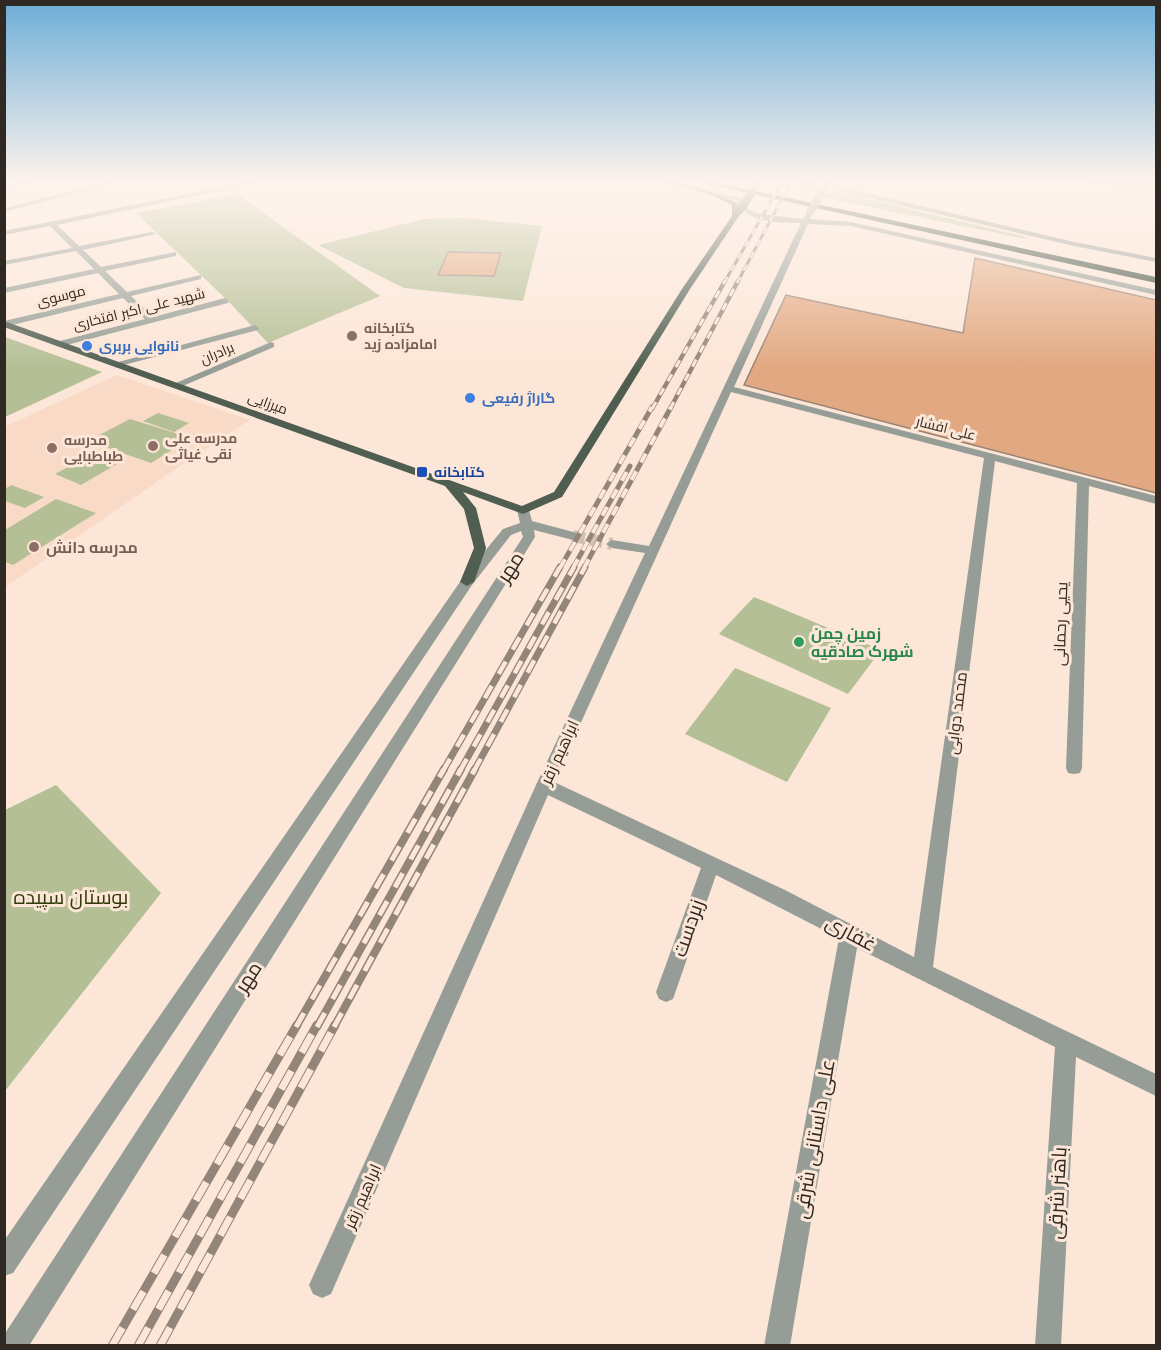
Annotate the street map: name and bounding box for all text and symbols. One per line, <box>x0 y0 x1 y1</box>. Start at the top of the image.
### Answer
street label: موسوی <box>35 281 87 310</box>
street label: شهید علی اکبر افتخاری <box>71 284 207 333</box>
place label: کتابخانه امامزاده زید <box>364 319 437 353</box>
marker: کتابخانه امامزاده زید <box>345 329 359 343</box>
place label: نانوایی بربری <box>99 337 179 355</box>
street label: برادران <box>197 338 236 367</box>
marker: نانوایی بربری <box>80 339 94 353</box>
street label: میرزایی <box>246 388 290 418</box>
place label: گاراژ رفیعی <box>482 389 555 407</box>
marker: گاراژ رفیعی <box>463 391 477 405</box>
street label: علی افشار <box>913 412 978 443</box>
place label: مدرسه علی نقی غیاثی <box>165 429 237 463</box>
place label: مدرسه طباطبایی <box>64 431 123 465</box>
marker: مدرسه علی نقی غیاثی <box>146 439 160 453</box>
marker: مدرسه طباطبایی <box>45 441 59 455</box>
place label: کتابخانه <box>434 463 485 480</box>
marker: کتابخانه <box>415 465 429 479</box>
place label: مدرسه دانش <box>46 537 138 557</box>
marker: مدرسه دانش <box>27 540 41 554</box>
street label: مهر <box>491 547 530 588</box>
street label: یحیی رحمانی <box>1049 581 1072 667</box>
place label: زمین چمن شهرک صادقیه <box>811 623 913 661</box>
marker: زمین چمن شهرک صادقیه <box>792 635 806 649</box>
street label: محمد دوابی <box>941 671 972 756</box>
street label: ابراهیم زقر <box>535 717 584 789</box>
park label: بوستان سپیده <box>14 885 128 910</box>
street label: زبردست <box>667 896 709 960</box>
street label: غفاری <box>821 910 880 957</box>
street label: مهر <box>229 957 268 998</box>
street label: علی داستانی شرقی <box>788 1057 841 1221</box>
street label: باهنر شرقی <box>1043 1146 1072 1240</box>
street label: ابراهیم زقر <box>338 1160 387 1233</box>

